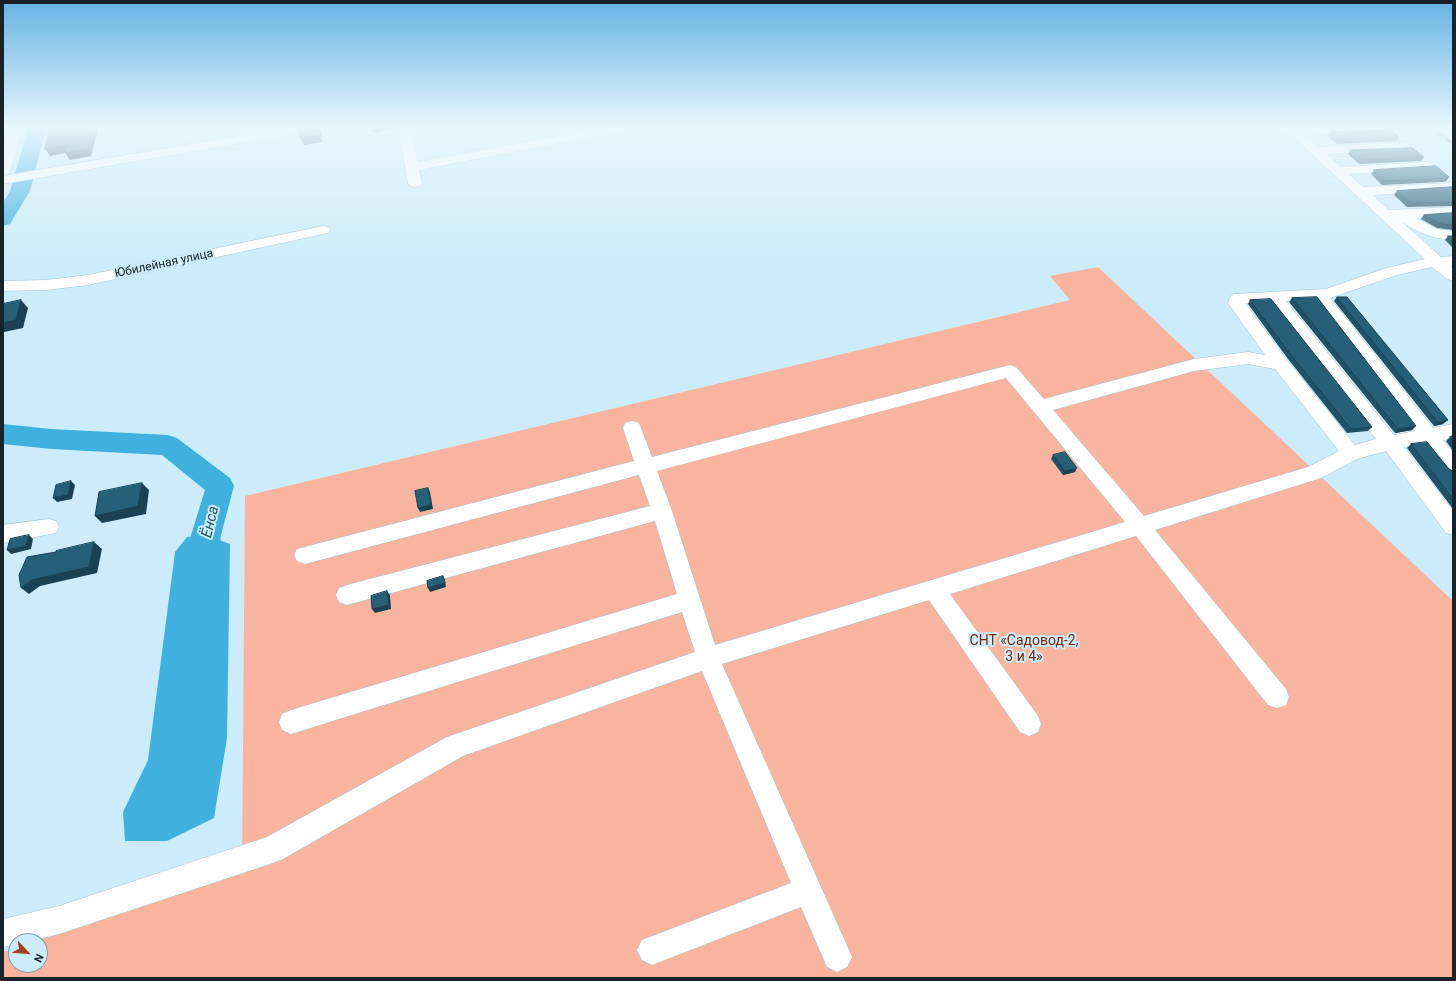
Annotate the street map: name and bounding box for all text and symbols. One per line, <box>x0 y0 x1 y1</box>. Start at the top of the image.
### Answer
street label: Юбилейная улица <box>113 247 215 281</box>
water label: Ёнса <box>198 504 224 540</box>
park label: СНТ «Садовод-2, 3 и 4» <box>970 633 1078 666</box>
north arrow <box>8 933 48 973</box>
text: N <box>31 952 46 964</box>

